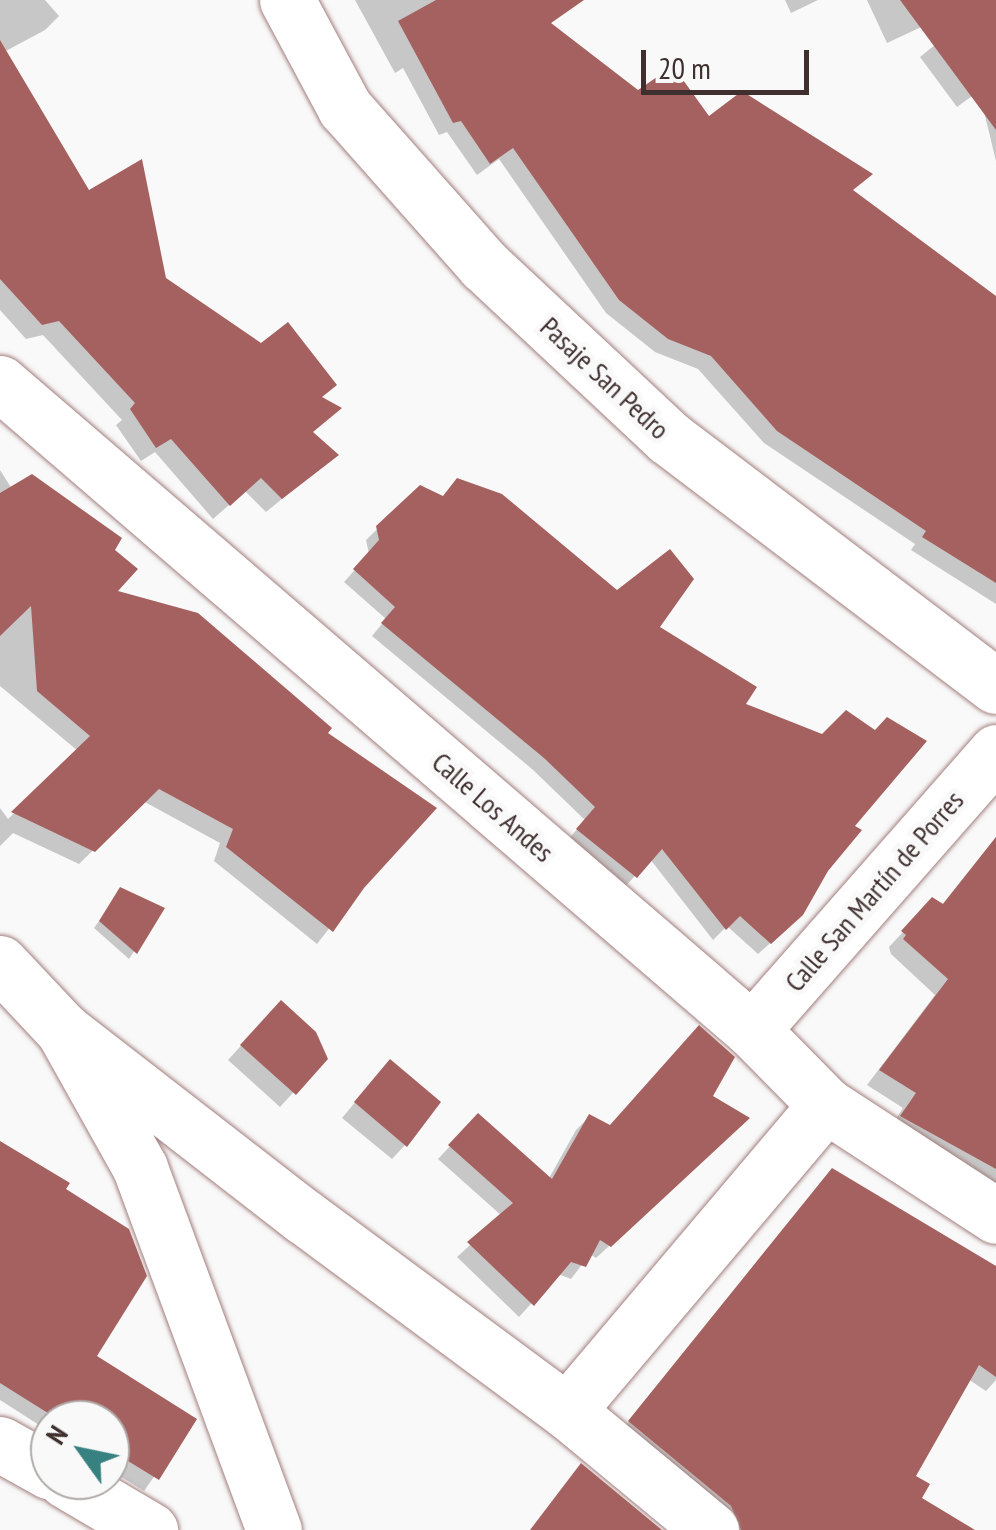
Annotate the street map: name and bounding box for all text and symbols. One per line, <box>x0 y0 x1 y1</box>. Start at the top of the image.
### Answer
scale bar <box>646 30 814 92</box>
text: 20 m <box>658 48 711 87</box>
street label: Pasaje San Pedro <box>534 310 676 446</box>
street label: Calle Los Andes <box>425 745 561 869</box>
street label: Calle San Martín de Porres <box>778 784 970 998</box>
north arrow <box>30 1400 130 1500</box>
text: N <box>36 1418 76 1451</box>

